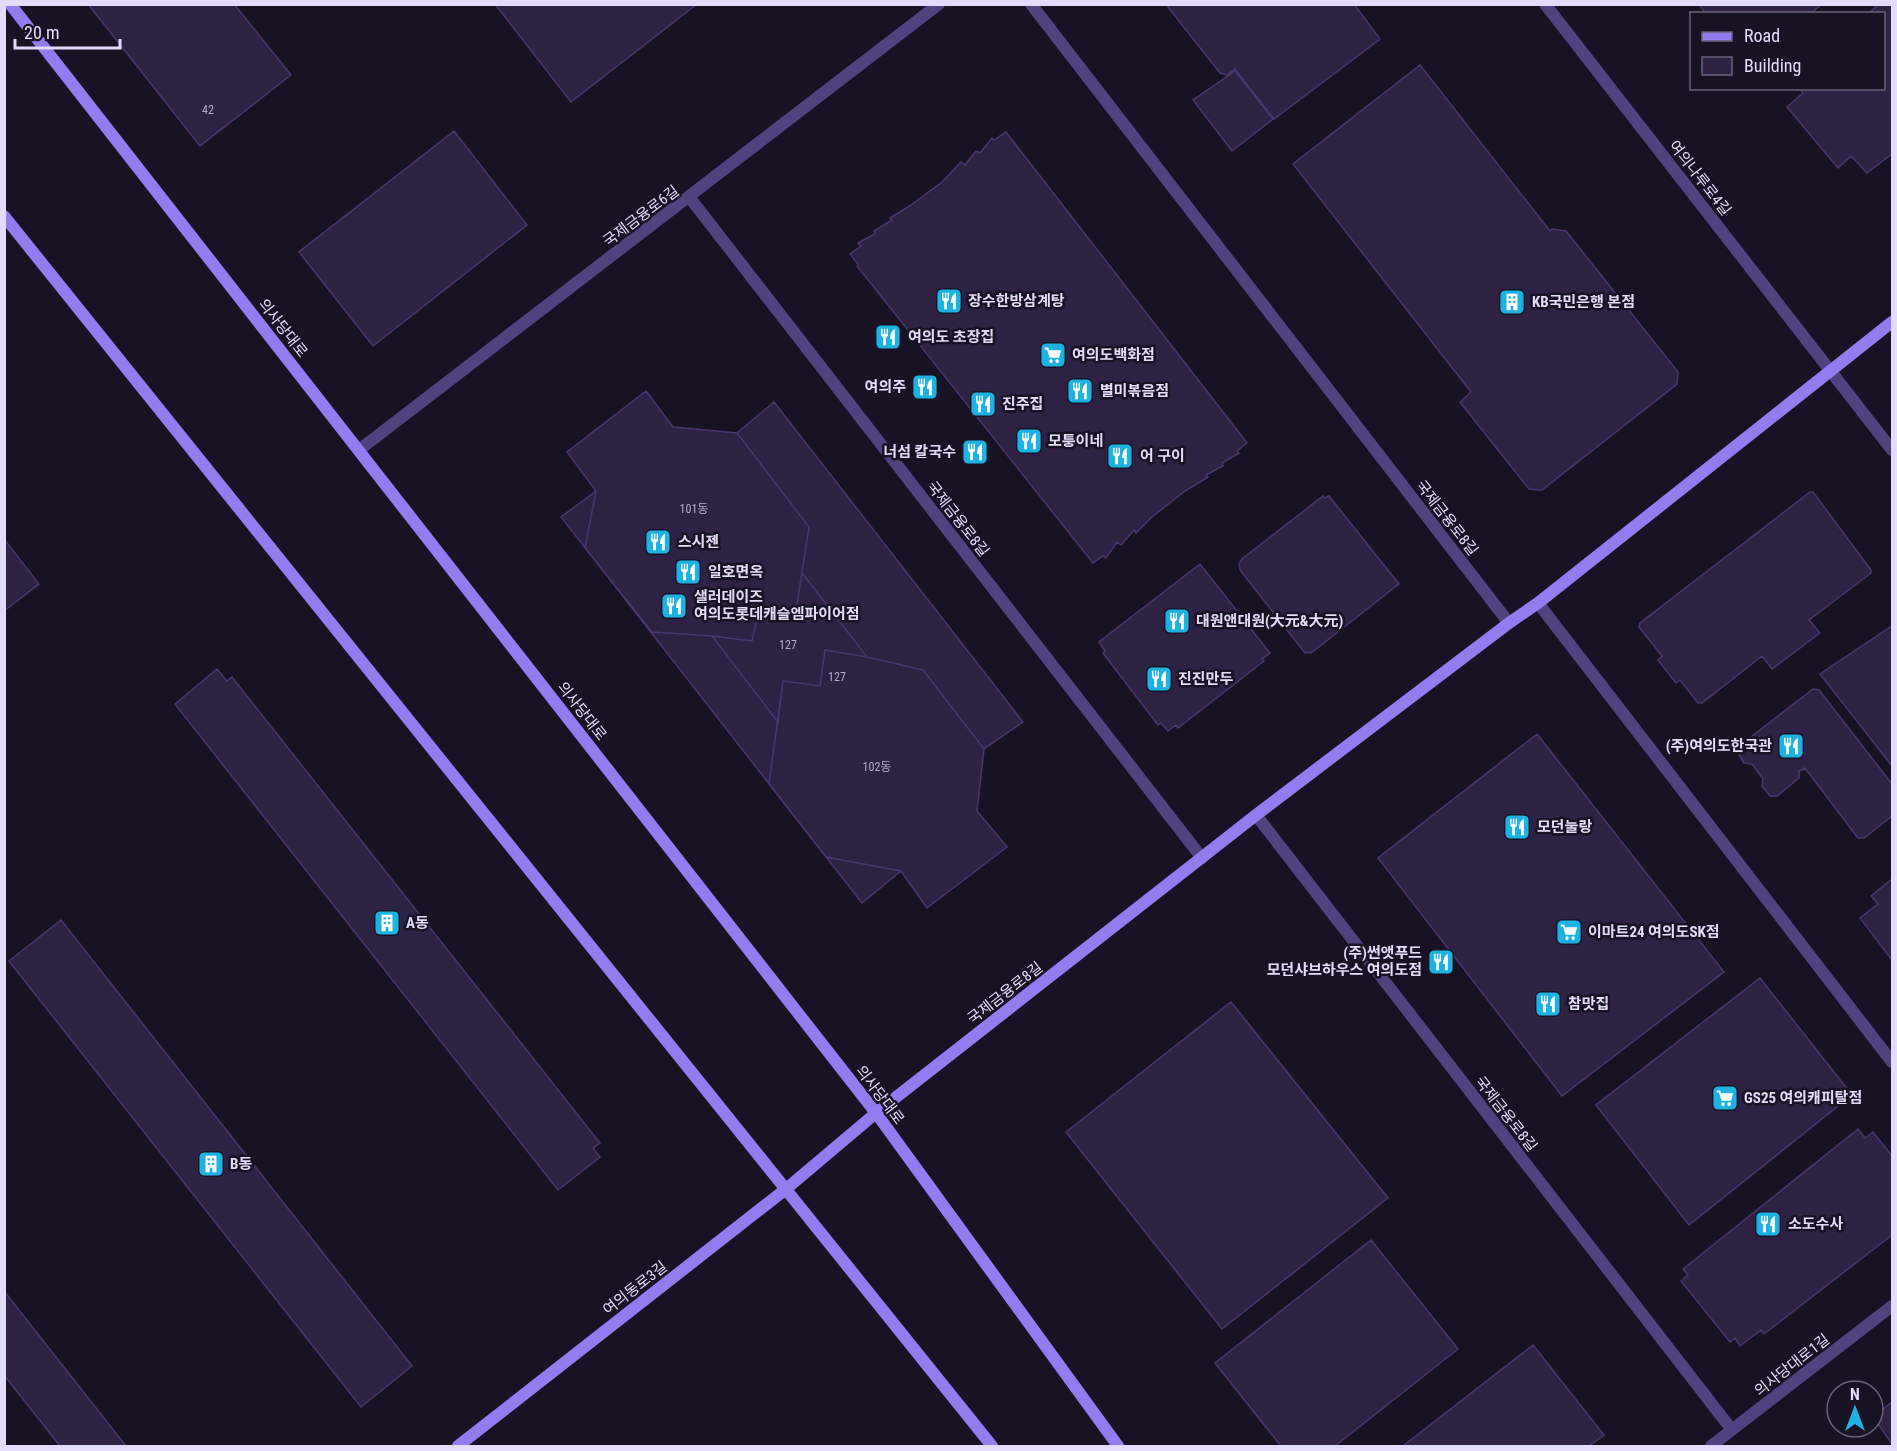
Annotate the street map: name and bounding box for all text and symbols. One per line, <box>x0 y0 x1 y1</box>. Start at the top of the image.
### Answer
scale bar <box>15 12 120 50</box>
legend <box>1690 12 1885 90</box>
text: 20 m <box>24 22 59 43</box>
text: Road <box>1744 25 1780 46</box>
text: Building <box>1744 55 1801 76</box>
house number: 42 <box>202 103 214 117</box>
street label: 여의나루로4길 <box>1665 137 1735 219</box>
street label: 국제금융로6길 <box>600 182 682 250</box>
restaurant icon: 장수한방삼계탕 <box>934 286 964 316</box>
building icon: KB국민은행 본점 <box>1497 287 1527 317</box>
place label: 장수한방삼계탕 <box>968 292 1065 310</box>
place label: KB국민은행 본점 <box>1532 293 1635 311</box>
street label: 의사당대로 <box>255 295 311 361</box>
restaurant icon: 여의도 초장집 <box>873 322 903 352</box>
place label: 여의도 초장집 <box>908 328 994 346</box>
supermarket icon: 여의도백화점 <box>1038 340 1068 370</box>
place label: 여의도백화점 <box>1072 346 1155 364</box>
restaurant icon: 여의주 <box>910 372 940 402</box>
restaurant icon: 별미볶음점 <box>1065 376 1095 406</box>
place label: 여의주 <box>865 378 906 396</box>
place label: 별미볶음점 <box>1100 382 1169 400</box>
restaurant icon: 진주집 <box>968 389 998 419</box>
place label: 진주집 <box>1002 395 1043 413</box>
restaurant icon: 모퉁이네 <box>1014 426 1044 456</box>
place label: 모퉁이네 <box>1048 432 1103 450</box>
restaurant icon: 너섬 칼국수 <box>960 437 990 467</box>
restaurant icon: 어 구이 <box>1105 441 1135 471</box>
place label: 너섬 칼국수 <box>884 443 956 461</box>
place label: 어 구이 <box>1140 447 1185 465</box>
street label: 국제금융로8길 <box>1412 477 1482 559</box>
street label: 국제금융로8길 <box>923 478 993 560</box>
house number: 101동 <box>680 502 708 516</box>
restaurant icon: 스시젠 <box>643 527 673 557</box>
place label: 스시젠 <box>678 533 719 551</box>
restaurant icon: 일호면옥 <box>673 557 703 587</box>
place label: 일호면옥 <box>708 563 763 581</box>
place label: 샐러데이즈 여의도롯데캐슬엠파이어점 <box>694 588 860 623</box>
restaurant icon: 샐러데이즈 여의도롯데캐슬엠파이어점 <box>659 591 689 621</box>
restaurant icon: 대원앤대원(大元&大元) <box>1162 606 1192 636</box>
place label: 대원앤대원(大元&大元) <box>1196 612 1344 630</box>
house number: 127 <box>779 638 797 652</box>
restaurant icon: 진진만두 <box>1144 664 1174 694</box>
house number: 127 <box>828 670 846 684</box>
place label: 진진만두 <box>1178 670 1233 688</box>
street label: 의사당대로 <box>554 678 610 744</box>
restaurant icon: (주)여의도한국관 <box>1776 731 1806 761</box>
place label: (주)여의도한국관 <box>1666 737 1772 755</box>
house number: 102동 <box>863 760 891 774</box>
restaurant icon: 모던눌랑 <box>1502 812 1532 842</box>
place label: 모던눌랑 <box>1537 818 1592 836</box>
building icon: A동 <box>372 908 402 938</box>
place label: A동 <box>406 914 429 932</box>
supermarket icon: 이마트24 여의도SK점 <box>1554 917 1584 947</box>
place label: 이마트24 여의도SK점 <box>1588 923 1720 941</box>
place label: (주)썬앳푸드 모던샤브하우스 여의도점 <box>1267 944 1422 979</box>
restaurant icon: (주)썬앳푸드 모던샤브하우스 여의도점 <box>1426 947 1456 977</box>
street label: 국제금융로8길 <box>964 958 1046 1028</box>
restaurant icon: 참맛집 <box>1533 989 1563 1019</box>
place label: 참맛집 <box>1568 995 1609 1013</box>
street label: 의사당대로 <box>852 1062 908 1128</box>
street label: 국제금융로8길 <box>1471 1073 1541 1155</box>
supermarket icon: GS25 여의캐피탈점 <box>1710 1083 1740 1113</box>
place label: GS25 여의캐피탈점 <box>1744 1089 1862 1107</box>
building icon: B동 <box>196 1149 226 1179</box>
place label: B동 <box>230 1155 252 1173</box>
restaurant icon: 소도수사 <box>1753 1209 1783 1239</box>
place label: 소도수사 <box>1788 1215 1843 1233</box>
street label: 여의동로3길 <box>599 1257 671 1319</box>
street label: 의사당대로1길 <box>1751 1330 1833 1400</box>
north arrow <box>1825 1379 1885 1439</box>
text: N <box>1850 1385 1860 1404</box>

